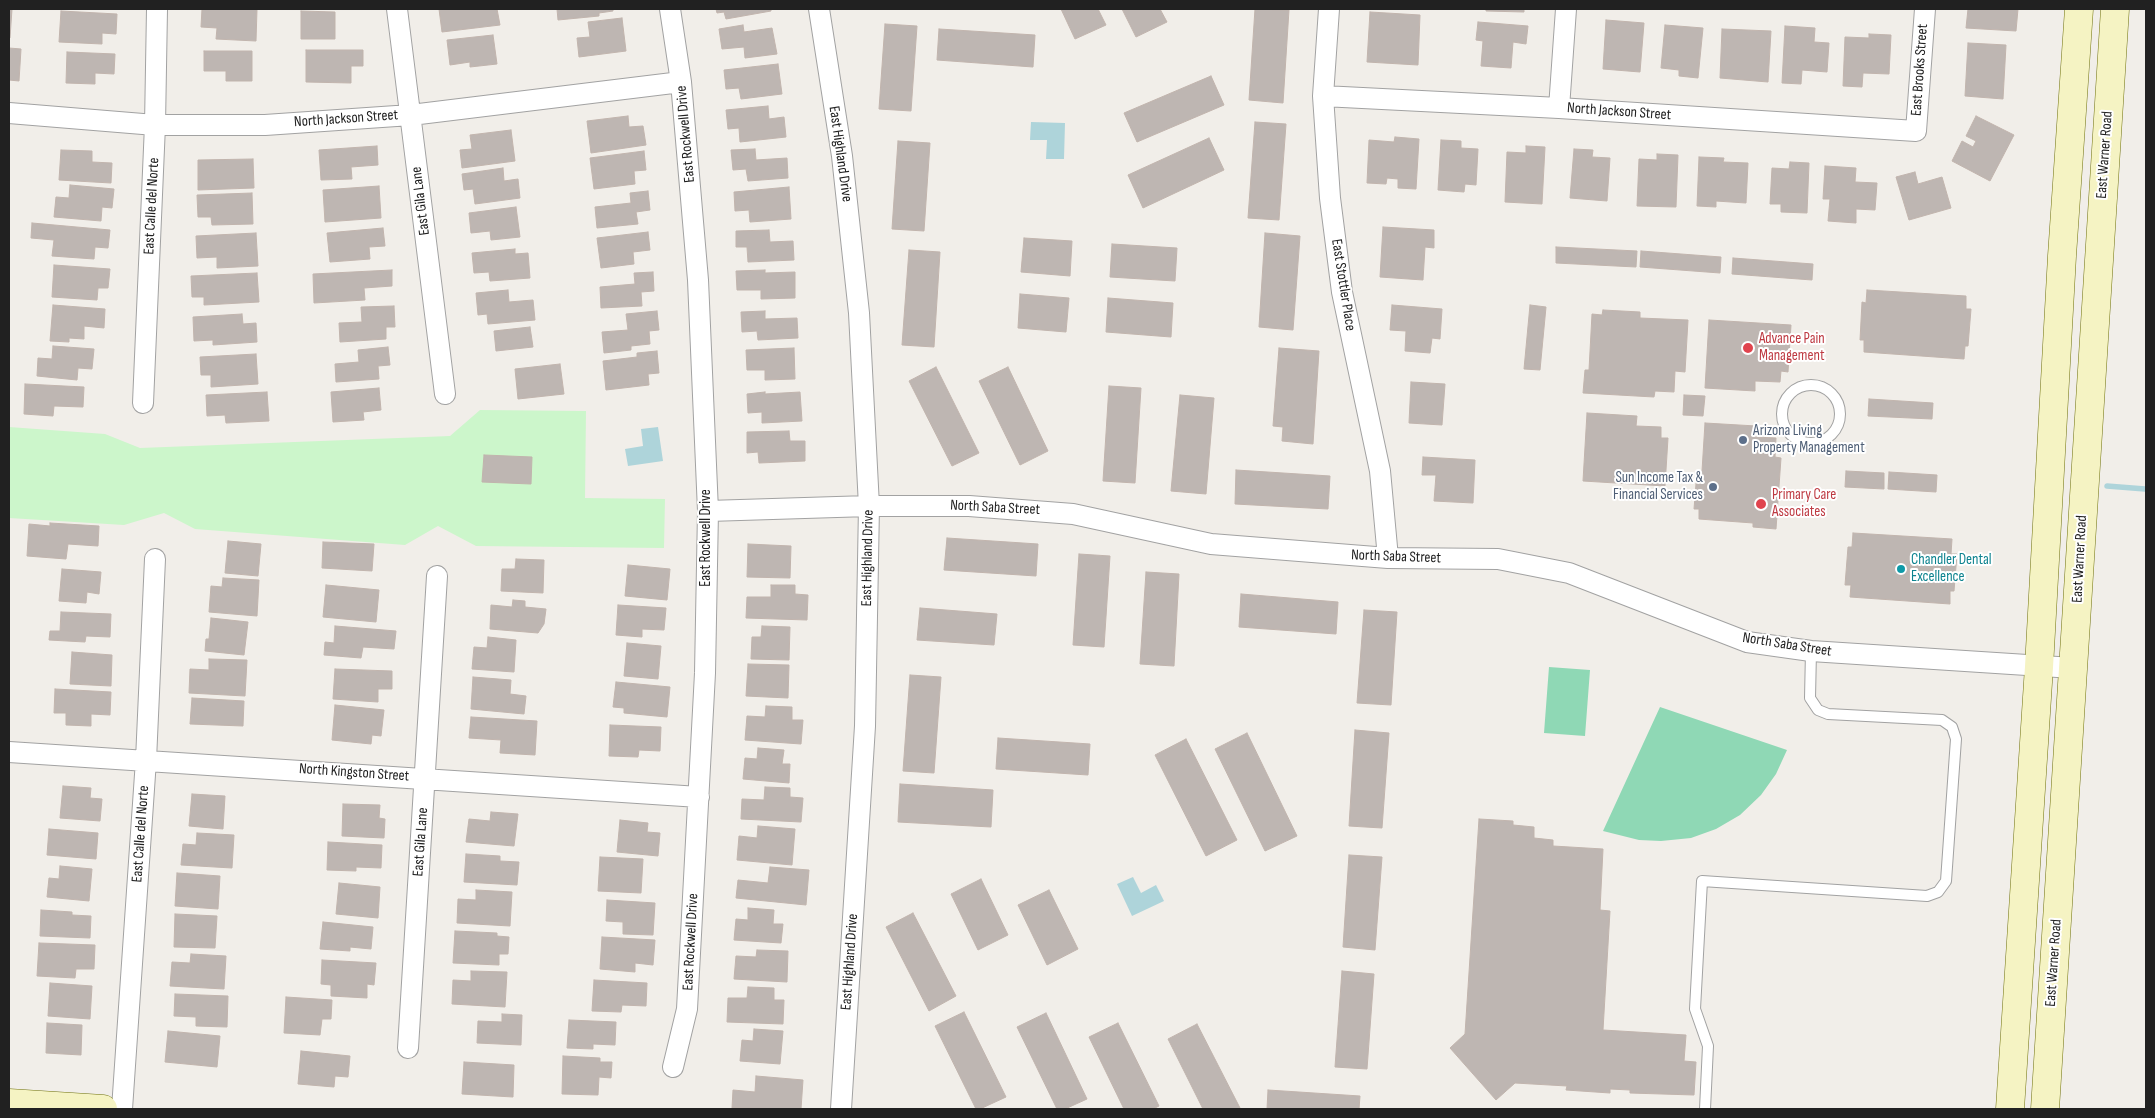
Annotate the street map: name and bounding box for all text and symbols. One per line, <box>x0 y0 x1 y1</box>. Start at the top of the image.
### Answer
street label: East Brooks Street <box>1908 23 1932 117</box>
street label: East Rockwell Drive <box>673 85 699 183</box>
street label: North Jackson Street <box>1566 99 1672 125</box>
street label: East Highland Drive <box>824 105 856 203</box>
street label: North Jackson Street <box>293 106 399 132</box>
street label: East Warner Road <box>2093 111 2117 199</box>
street label: East Calle del Norte <box>140 157 164 255</box>
street label: East Gila Lane <box>408 166 434 236</box>
street label: East Stottler Place <box>1327 238 1359 332</box>
place label: Advance Pain Management <box>1759 330 1825 365</box>
marker: Advance Pain Management <box>1741 341 1755 355</box>
place label: Arizona Living Property Management <box>1753 422 1865 457</box>
marker: Arizona Living Property Management <box>1737 434 1749 446</box>
place label: Sun Income Tax & Financial Services <box>1613 469 1703 504</box>
marker: Sun Income Tax & Financial Services <box>1707 481 1719 493</box>
place label: Primary Care Associates <box>1772 486 1836 521</box>
street label: East Rockwell Drive <box>697 489 715 587</box>
street label: North Saba Street <box>950 497 1040 519</box>
marker: Primary Care Associates <box>1754 497 1768 511</box>
street label: East Highland Drive <box>858 509 878 607</box>
street label: East Warner Road <box>2069 515 2091 603</box>
street label: North Saba Street <box>1351 546 1441 568</box>
place label: Chandler Dental Excellence <box>1911 551 1992 586</box>
marker: Chandler Dental Excellence <box>1895 563 1907 575</box>
street label: North Saba Street <box>1741 629 1833 661</box>
street label: North Kingston Street <box>298 760 410 786</box>
street label: East Calle del Norte <box>129 785 153 883</box>
street label: East Gila Lane <box>410 807 432 877</box>
street label: East Rockwell Drive <box>679 893 703 991</box>
street label: East Highland Drive <box>838 913 862 1011</box>
street label: East Warner Road <box>2042 919 2066 1007</box>

